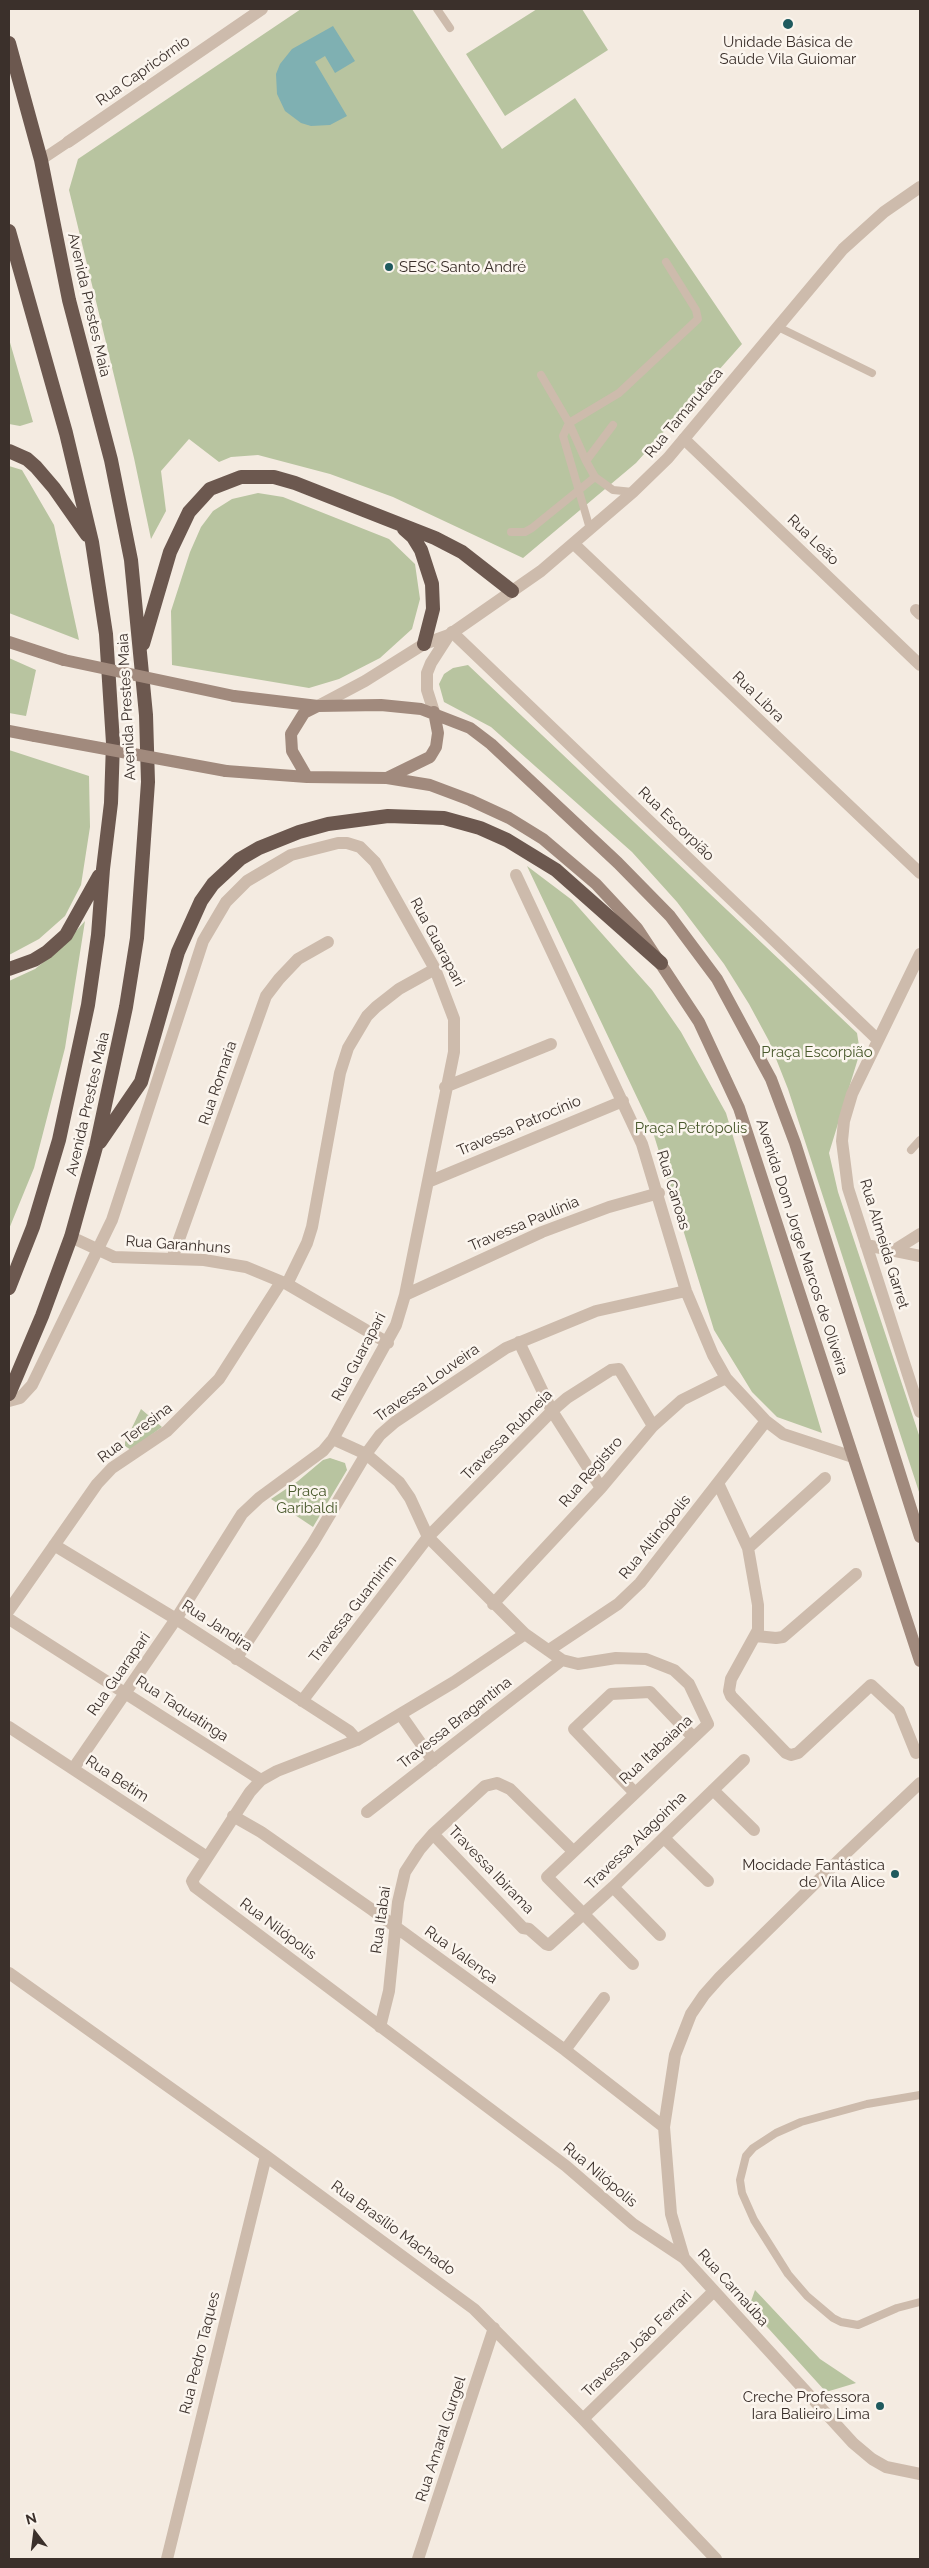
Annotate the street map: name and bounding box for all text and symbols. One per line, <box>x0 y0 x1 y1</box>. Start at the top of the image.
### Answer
marker: Unidade Básica de Saúde Vila Guiomar <box>781 17 795 31</box>
street label: Rua Capricórnio <box>93 32 193 110</box>
place label: Unidade Básica de Saúde Vila Guiomar <box>720 33 856 68</box>
street label: Avenida Prestes Maia <box>64 231 114 379</box>
place label: SESC Santo André <box>399 258 526 276</box>
marker: SESC Santo André <box>383 261 395 273</box>
street label: Rua Tamarutaca <box>641 364 727 462</box>
street label: Rua Leão <box>783 511 843 569</box>
street label: Avenida Prestes Maia <box>114 633 140 781</box>
street label: Rua Libra <box>728 668 788 726</box>
street label: Rua Escorpião <box>634 783 718 865</box>
street label: Rua Guarapari <box>406 895 468 989</box>
street label: Avenida Prestes Maia <box>63 1030 113 1178</box>
street label: Rua Romaria <box>195 1039 241 1127</box>
park label: Praça Escorpião <box>761 1043 873 1061</box>
street label: Travessa Patrocínio <box>454 1092 584 1160</box>
street label: Avenida Dom Jorge Marcos de Oliveira <box>752 1117 852 1377</box>
park label: Praça Petrópolis <box>635 1119 747 1137</box>
street label: Rua Canoas <box>652 1148 694 1232</box>
street label: Rua Almeida Garret <box>856 1177 912 1311</box>
street label: Travessa Paulínia <box>466 1193 582 1255</box>
street label: Rua Garanhuns <box>125 1232 231 1258</box>
street label: Rua Guarapari <box>328 1310 390 1404</box>
street label: Travessa Louveira <box>371 1340 483 1426</box>
street label: Travessa Rubneia <box>458 1386 556 1484</box>
street label: Rua Teresina <box>94 1399 176 1467</box>
street label: Rua Registro <box>555 1433 627 1511</box>
park label: Praça Garibaldi <box>276 1482 338 1517</box>
street label: Rua Altinópolis <box>615 1491 695 1583</box>
street label: Travessa Guamirim <box>306 1552 400 1666</box>
street label: Rua Jandira <box>178 1597 256 1655</box>
street label: Rua Guarapari <box>84 1629 154 1719</box>
street label: Rua Taquatinga <box>132 1672 232 1746</box>
street label: Travessa Bragantina <box>395 1673 515 1773</box>
street label: Rua Itabaiana <box>616 1712 696 1788</box>
street label: Rua Betim <box>82 1752 152 1806</box>
street label: Travessa Alagoinha <box>582 1788 690 1894</box>
street label: Travessa Ibirama <box>444 1822 538 1918</box>
place label: Mocidade Fantástica de Vila Alice <box>742 1856 885 1891</box>
marker: Mocidade Fantástica de Vila Alice <box>889 1868 901 1880</box>
street label: Rua Itabai <box>367 1885 395 1955</box>
street label: Rua Nilópolis <box>236 1894 320 1964</box>
street label: Rua Valença <box>421 1922 501 1988</box>
street label: Rua Nilópolis <box>559 2139 641 2211</box>
street label: Rua Brasílio Machado <box>327 2177 459 2279</box>
street label: Rua Carnaúba <box>694 2246 772 2330</box>
street label: Travessa João Ferrari <box>578 2287 696 2401</box>
street label: Rua Pedro Taques <box>176 2290 224 2416</box>
street label: Rua Amaral Gurgel <box>412 2374 470 2504</box>
place label: Creche Professora Iara Balieiro Lima <box>743 2388 870 2423</box>
marker: Creche Professora Iara Balieiro Lima <box>874 2400 886 2412</box>
north arrow <box>10 2508 60 2558</box>
text: N <box>24 2509 38 2528</box>

